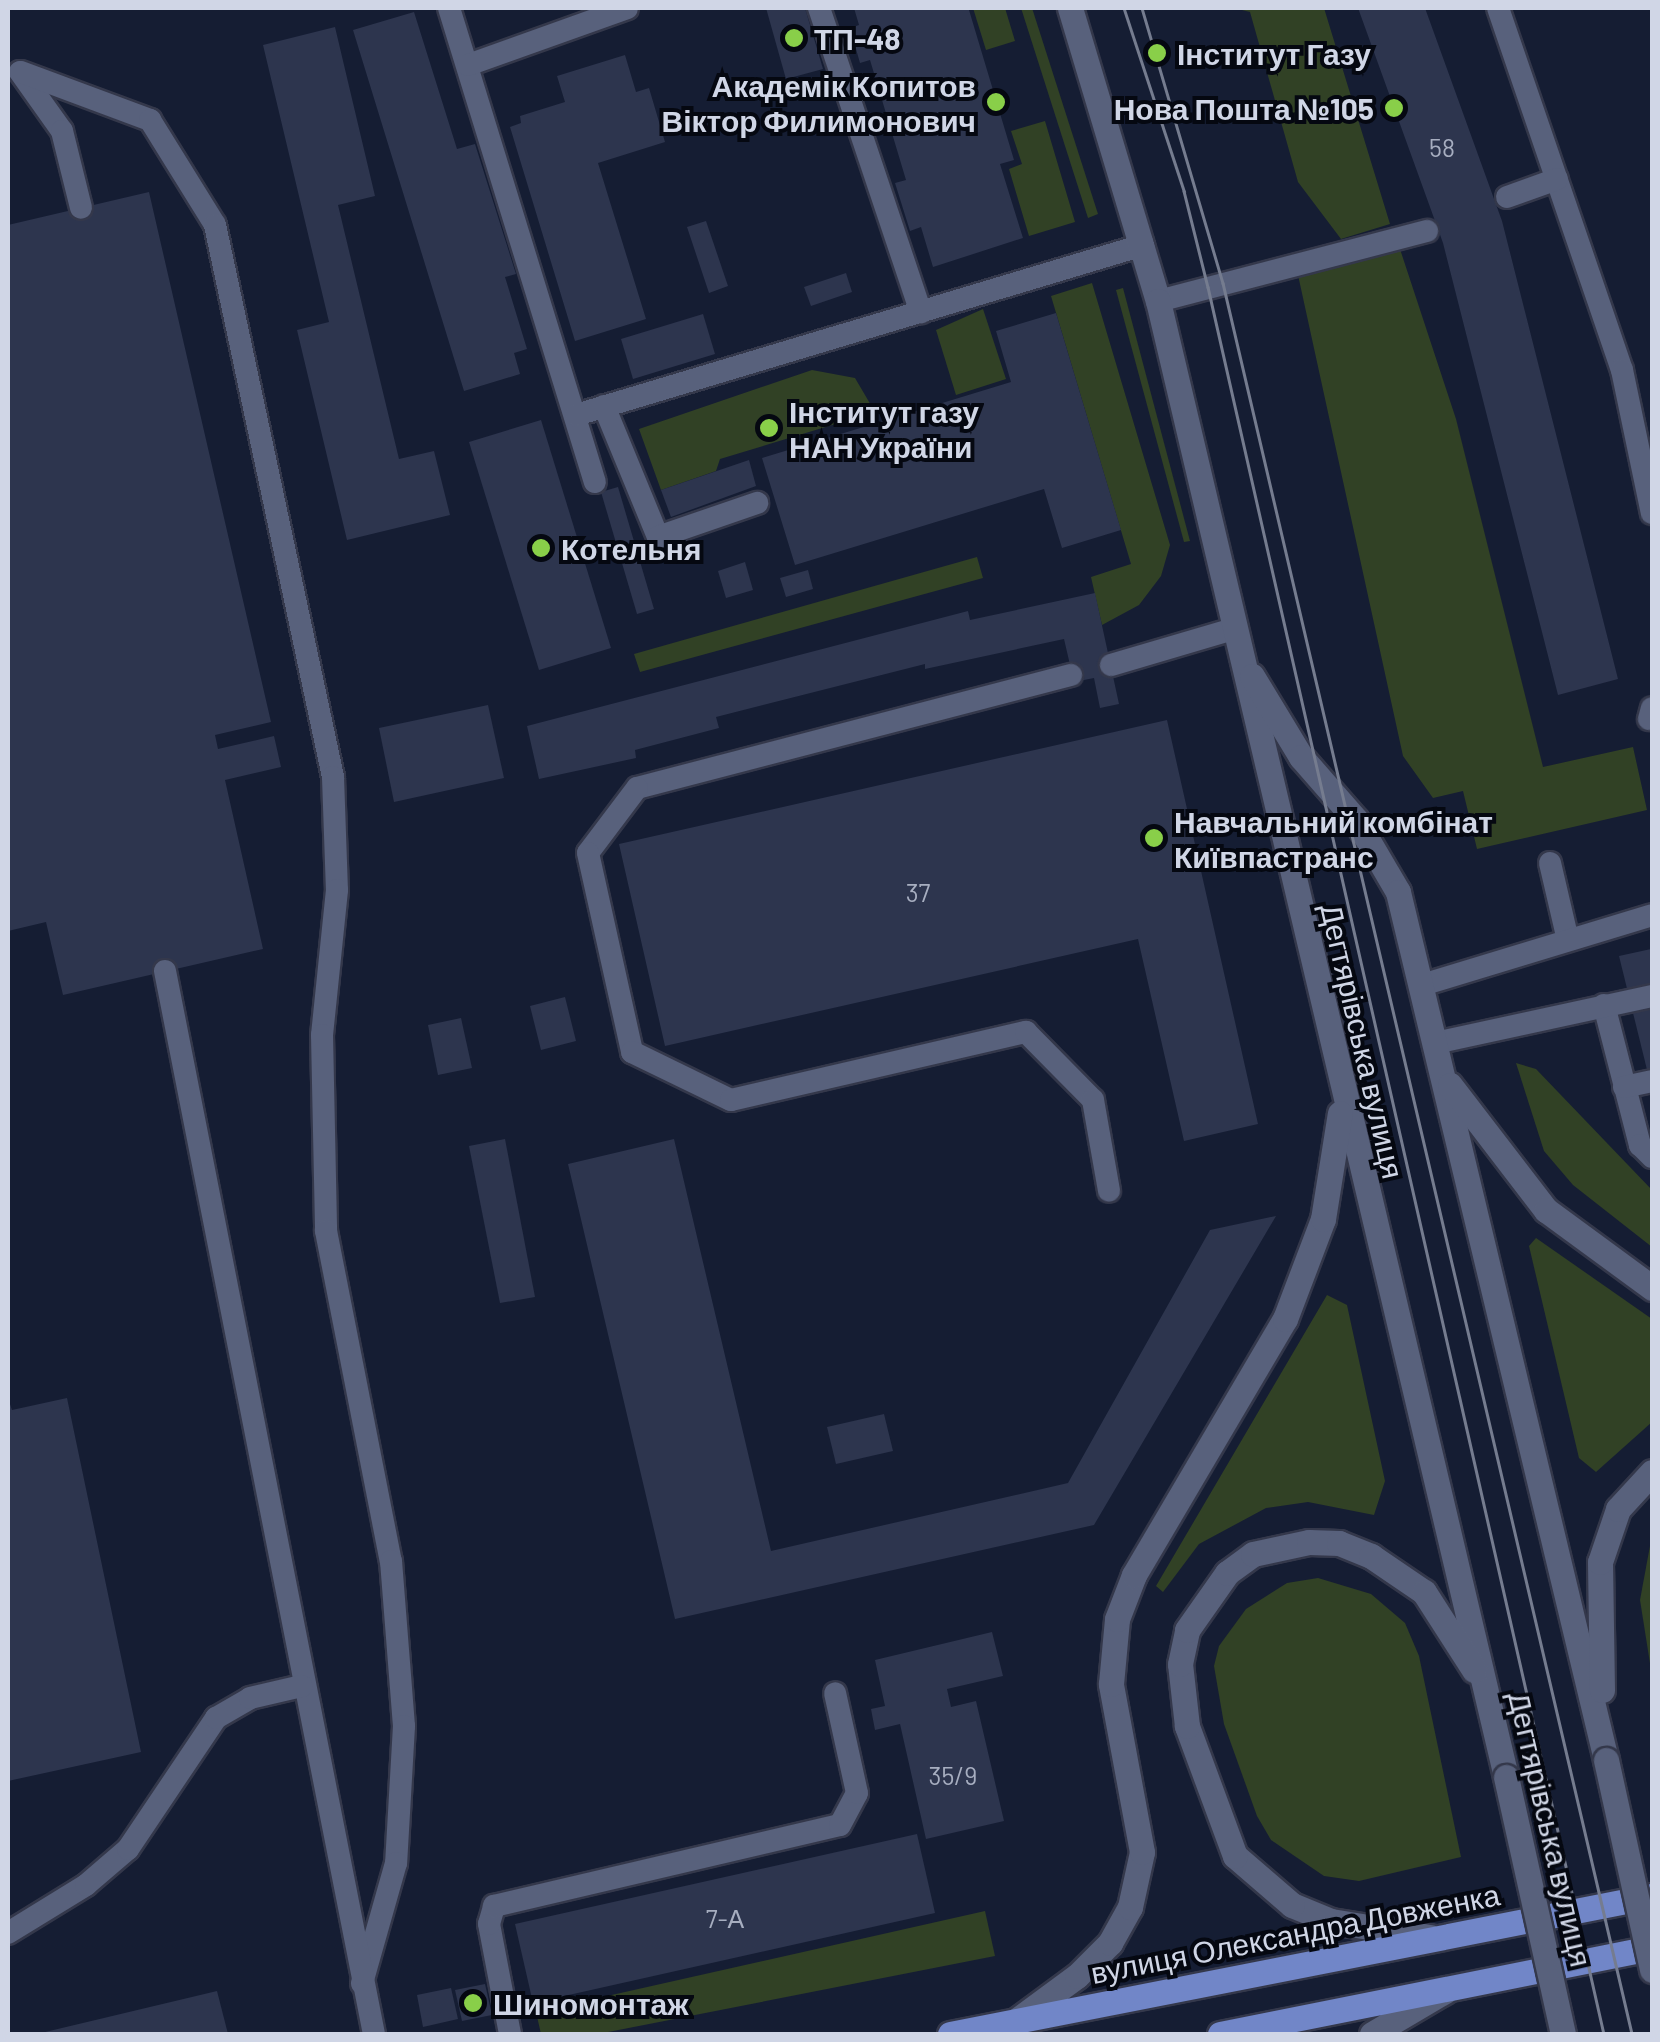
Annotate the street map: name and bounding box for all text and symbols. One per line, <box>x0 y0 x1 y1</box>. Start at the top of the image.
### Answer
place label: ТП-48 <box>814 20 901 56</box>
marker: ТП-48 <box>783 27 805 49</box>
place label: Інститут Газу <box>1177 35 1371 71</box>
marker: Інститут Газу <box>1146 42 1168 64</box>
place label: Академік Копитов Віктор Филимонович <box>662 67 976 138</box>
place label: Нова Пошта №105 <box>1114 90 1374 126</box>
marker: Академік Копитов Віктор Филимонович <box>985 91 1007 113</box>
marker: Нова Пошта №105 <box>1383 97 1405 119</box>
house number: 58 <box>1429 132 1455 162</box>
place label: Інститут газу НАН України <box>789 393 979 464</box>
marker: Інститут газу НАН України <box>758 417 780 439</box>
place label: Котельня <box>561 530 701 566</box>
marker: Котельня <box>530 537 552 559</box>
place label: Навчальний комбінат Київпастранс <box>1174 803 1493 874</box>
marker: Навчальний комбінат Київпастранс <box>1143 827 1165 849</box>
house number: 37 <box>906 877 930 907</box>
street label: Дегтярівська вулиця <box>1314 900 1412 1182</box>
street label: Дегтярівська вулиця <box>1502 1688 1600 1970</box>
house number: 35/9 <box>929 1760 977 1790</box>
street label: вулиця Олександра Довженка <box>1087 1876 1503 1990</box>
house number: 7-А <box>706 1903 744 1933</box>
place label: Шиномонтаж <box>493 1985 689 2021</box>
marker: Шиномонтаж <box>462 1992 484 2014</box>

